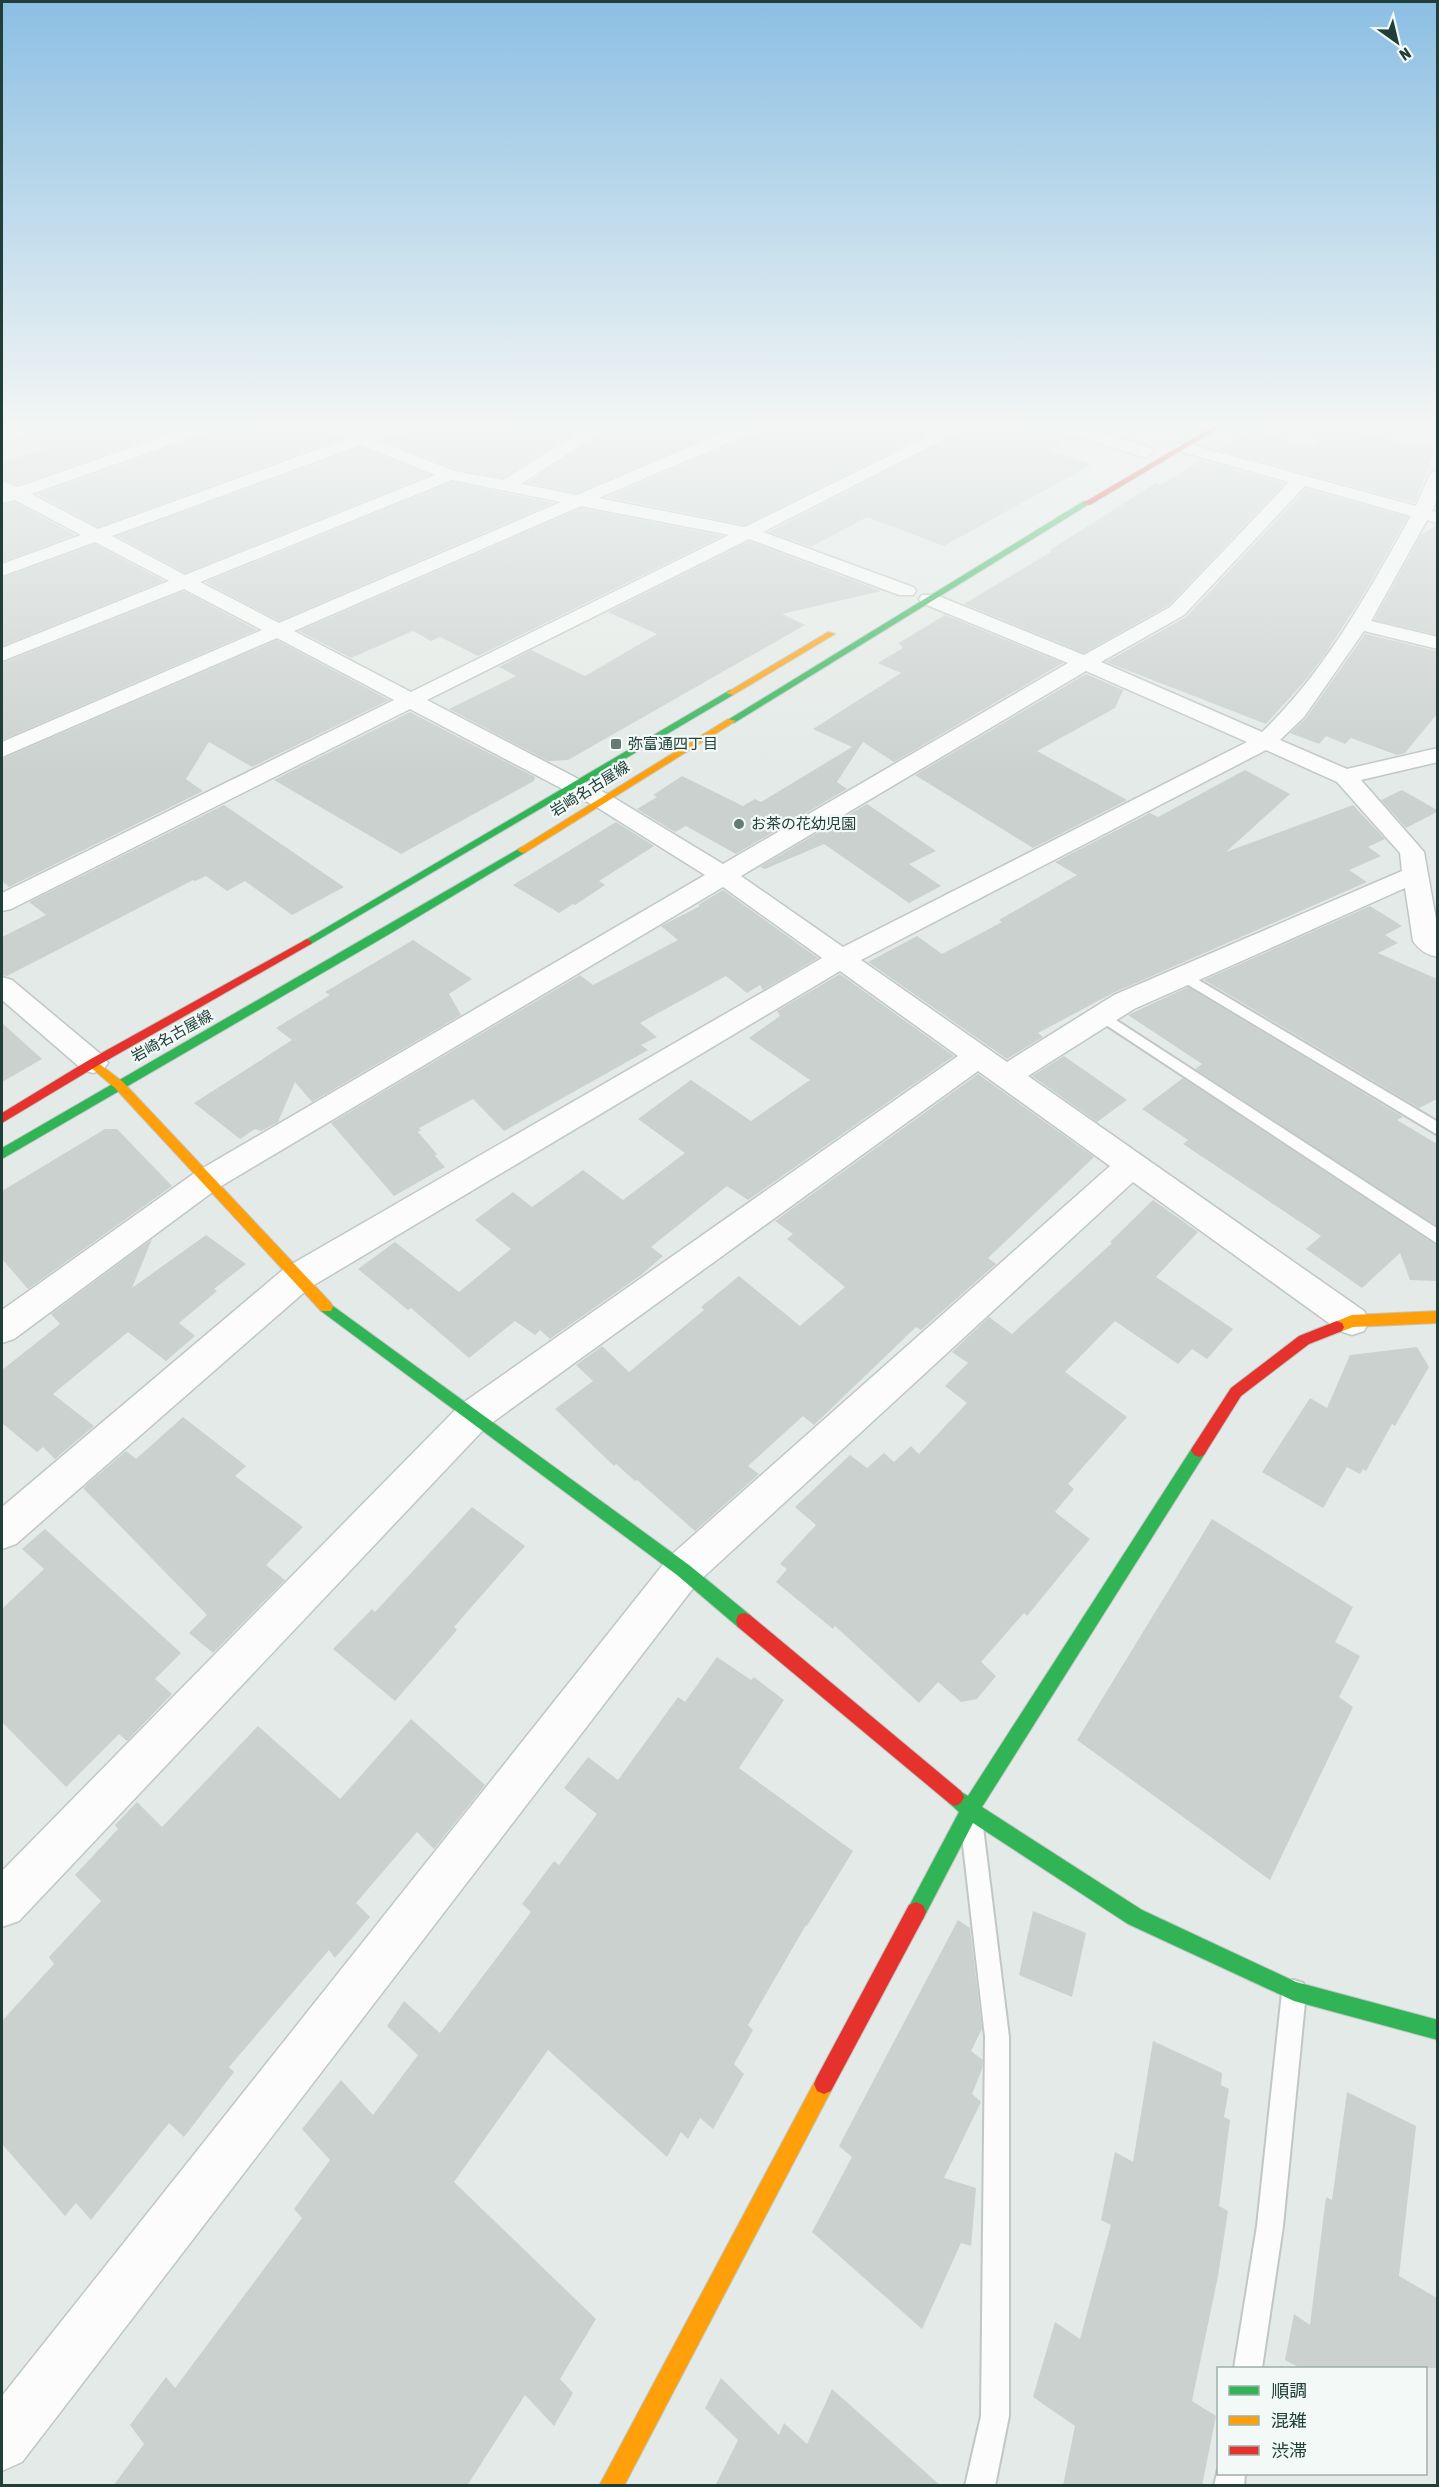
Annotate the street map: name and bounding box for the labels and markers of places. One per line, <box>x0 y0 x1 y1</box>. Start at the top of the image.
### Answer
place label: 弥富通四丁目 <box>628 735 718 752</box>
marker: 弥富通四丁目 <box>609 737 623 751</box>
place label: お茶の花幼児園 <box>751 815 856 832</box>
marker: お茶の花幼児園 <box>732 817 746 831</box>

